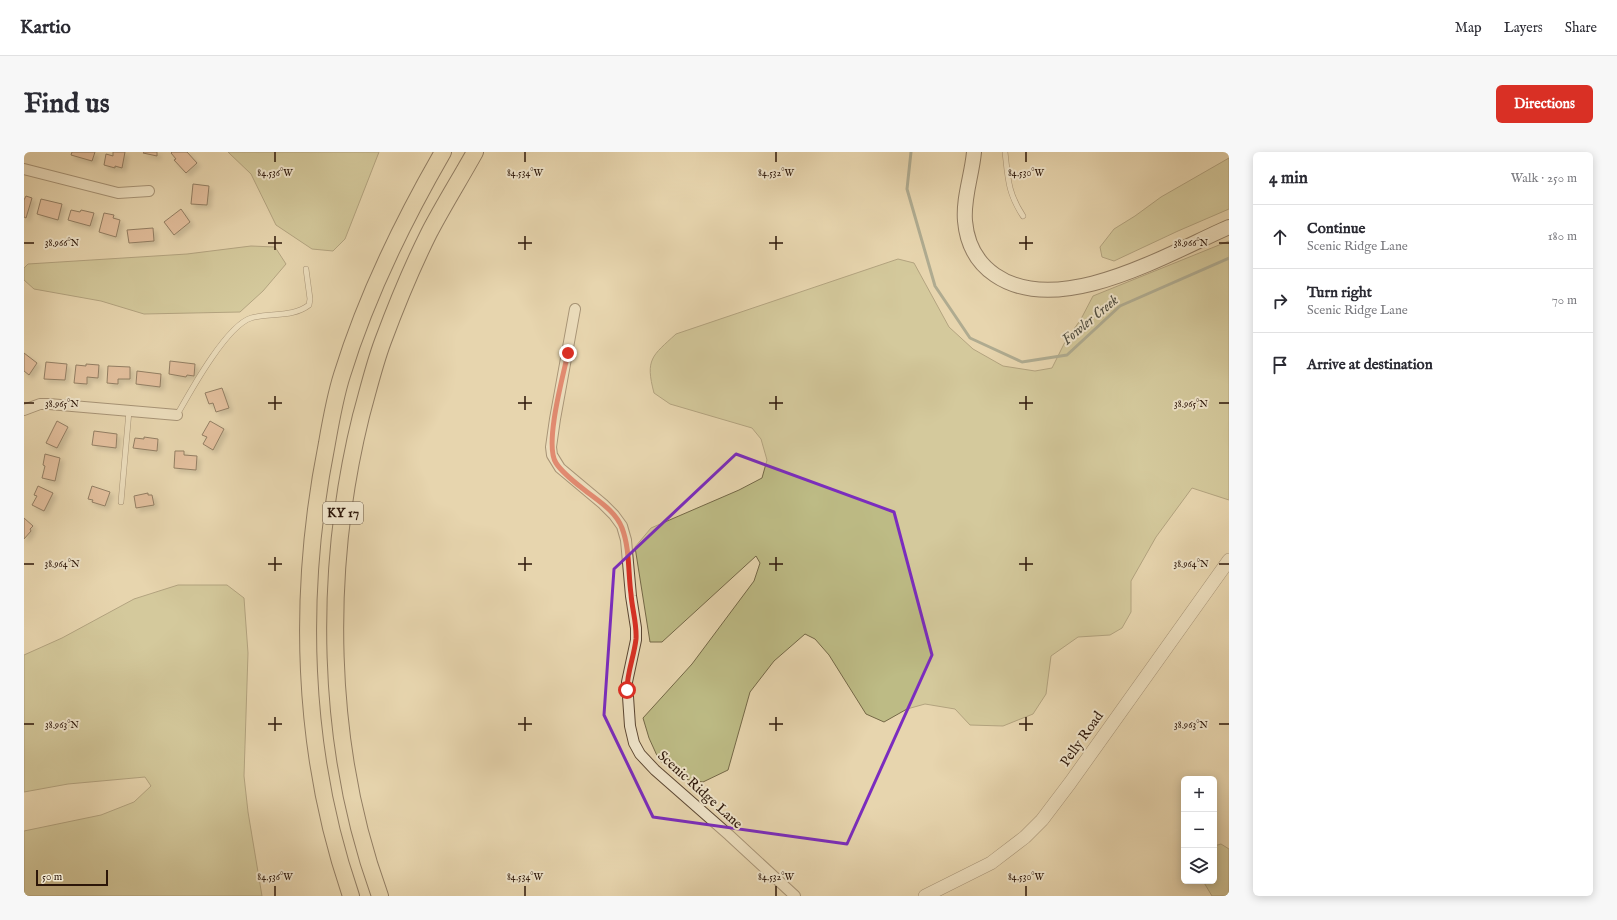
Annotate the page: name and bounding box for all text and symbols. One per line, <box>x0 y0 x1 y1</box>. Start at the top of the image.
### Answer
text: Kartio <box>20 16 71 40</box>
text: Map <box>1455 19 1482 37</box>
text: Layers <box>1504 19 1543 37</box>
text: Share <box>1565 19 1597 37</box>
button: Directions <box>1496 85 1593 123</box>
text: Find us <box>24 87 110 122</box>
text: 84.536°W <box>257 167 293 180</box>
text: 84.534°W <box>507 167 544 180</box>
text: 84.532°W <box>758 167 794 180</box>
text: 84.530°W <box>1008 167 1045 180</box>
text: 4 min <box>1269 168 1308 189</box>
text: Walk · 250 m <box>1511 170 1577 187</box>
text: Continue <box>1307 219 1365 238</box>
icon: ahead <box>1269 226 1291 248</box>
text: 180 m <box>1548 228 1577 245</box>
text: 38.966°N <box>45 237 80 250</box>
text: 38.966°N <box>1174 237 1209 250</box>
text: Scenic Ridge Lane <box>1307 238 1408 255</box>
text: Turn right <box>1307 283 1372 302</box>
icon: right <box>1269 290 1291 312</box>
water label: Fowler Creek <box>1058 291 1122 349</box>
text: 70 m <box>1552 292 1577 309</box>
text: Scenic Ridge Lane <box>1307 302 1408 319</box>
route end <box>559 344 577 362</box>
icon: arrive <box>1269 354 1291 376</box>
text: Arrive at destination <box>1307 355 1433 374</box>
text: 38.965°N <box>45 398 79 411</box>
text: 38.965°N <box>1174 398 1208 411</box>
road number: KY 17 <box>323 502 363 524</box>
text: 38.964°N <box>44 558 80 571</box>
text: 38.964°N <box>1173 558 1209 571</box>
route start <box>618 681 636 699</box>
street label: Pelly Road <box>1056 707 1108 770</box>
text: 38.963°N <box>45 719 79 732</box>
text: 38.963°N <box>1174 719 1208 732</box>
street label: Scenic Ridge Lane <box>654 747 747 833</box>
map controls <box>1181 776 1217 884</box>
button: + <box>1181 776 1217 812</box>
button: − <box>1181 812 1217 848</box>
button: layers <box>1181 848 1217 884</box>
scale bar <box>36 868 108 887</box>
text: 50 m <box>42 870 62 884</box>
text: 84.536°W <box>257 871 293 884</box>
text: 84.534°W <box>507 871 544 884</box>
text: 84.532°W <box>758 871 794 884</box>
text: 84.530°W <box>1008 871 1045 884</box>

